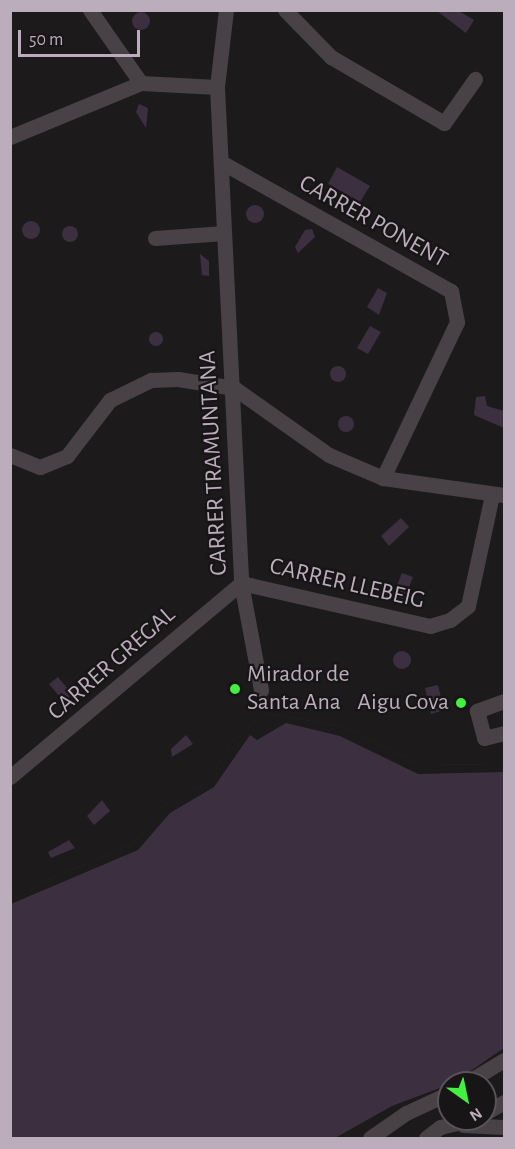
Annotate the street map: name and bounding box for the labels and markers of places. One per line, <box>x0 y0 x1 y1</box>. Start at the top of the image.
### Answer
place label: Mirador de Santa Ana <box>247 661 350 717</box>
marker: Mirador de Santa Ana <box>228 682 242 696</box>
place label: Aigu Cova <box>357 689 449 717</box>
marker: Aigu Cova <box>454 696 468 710</box>

